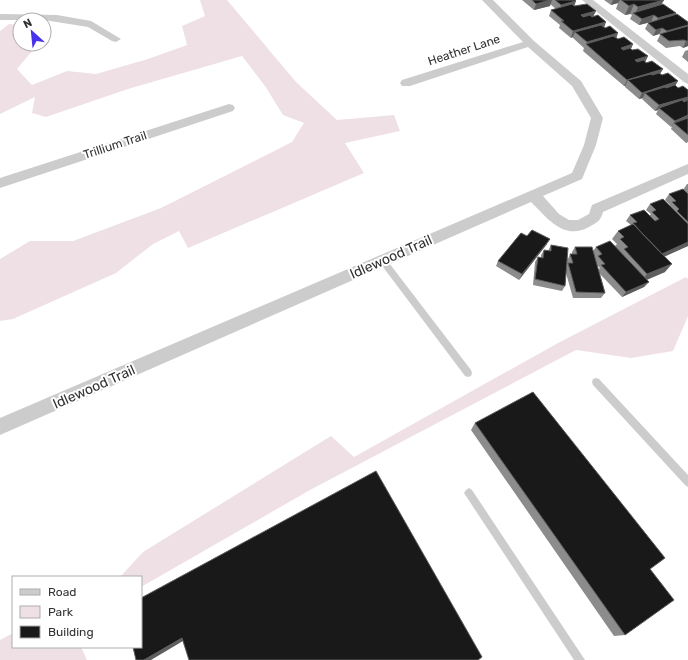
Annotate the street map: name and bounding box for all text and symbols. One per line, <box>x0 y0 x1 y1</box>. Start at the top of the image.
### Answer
north arrow <box>12 12 52 52</box>
text: N <box>21 16 34 31</box>
street label: Heather Lane <box>426 32 502 68</box>
street label: Trillium Trail <box>82 128 148 162</box>
street label: Idlewood Trail <box>347 231 435 283</box>
street label: Idlewood Trail <box>50 361 138 413</box>
legend <box>12 576 142 648</box>
text: Road <box>48 585 76 599</box>
text: Park <box>48 605 74 619</box>
text: Building <box>48 625 94 639</box>

